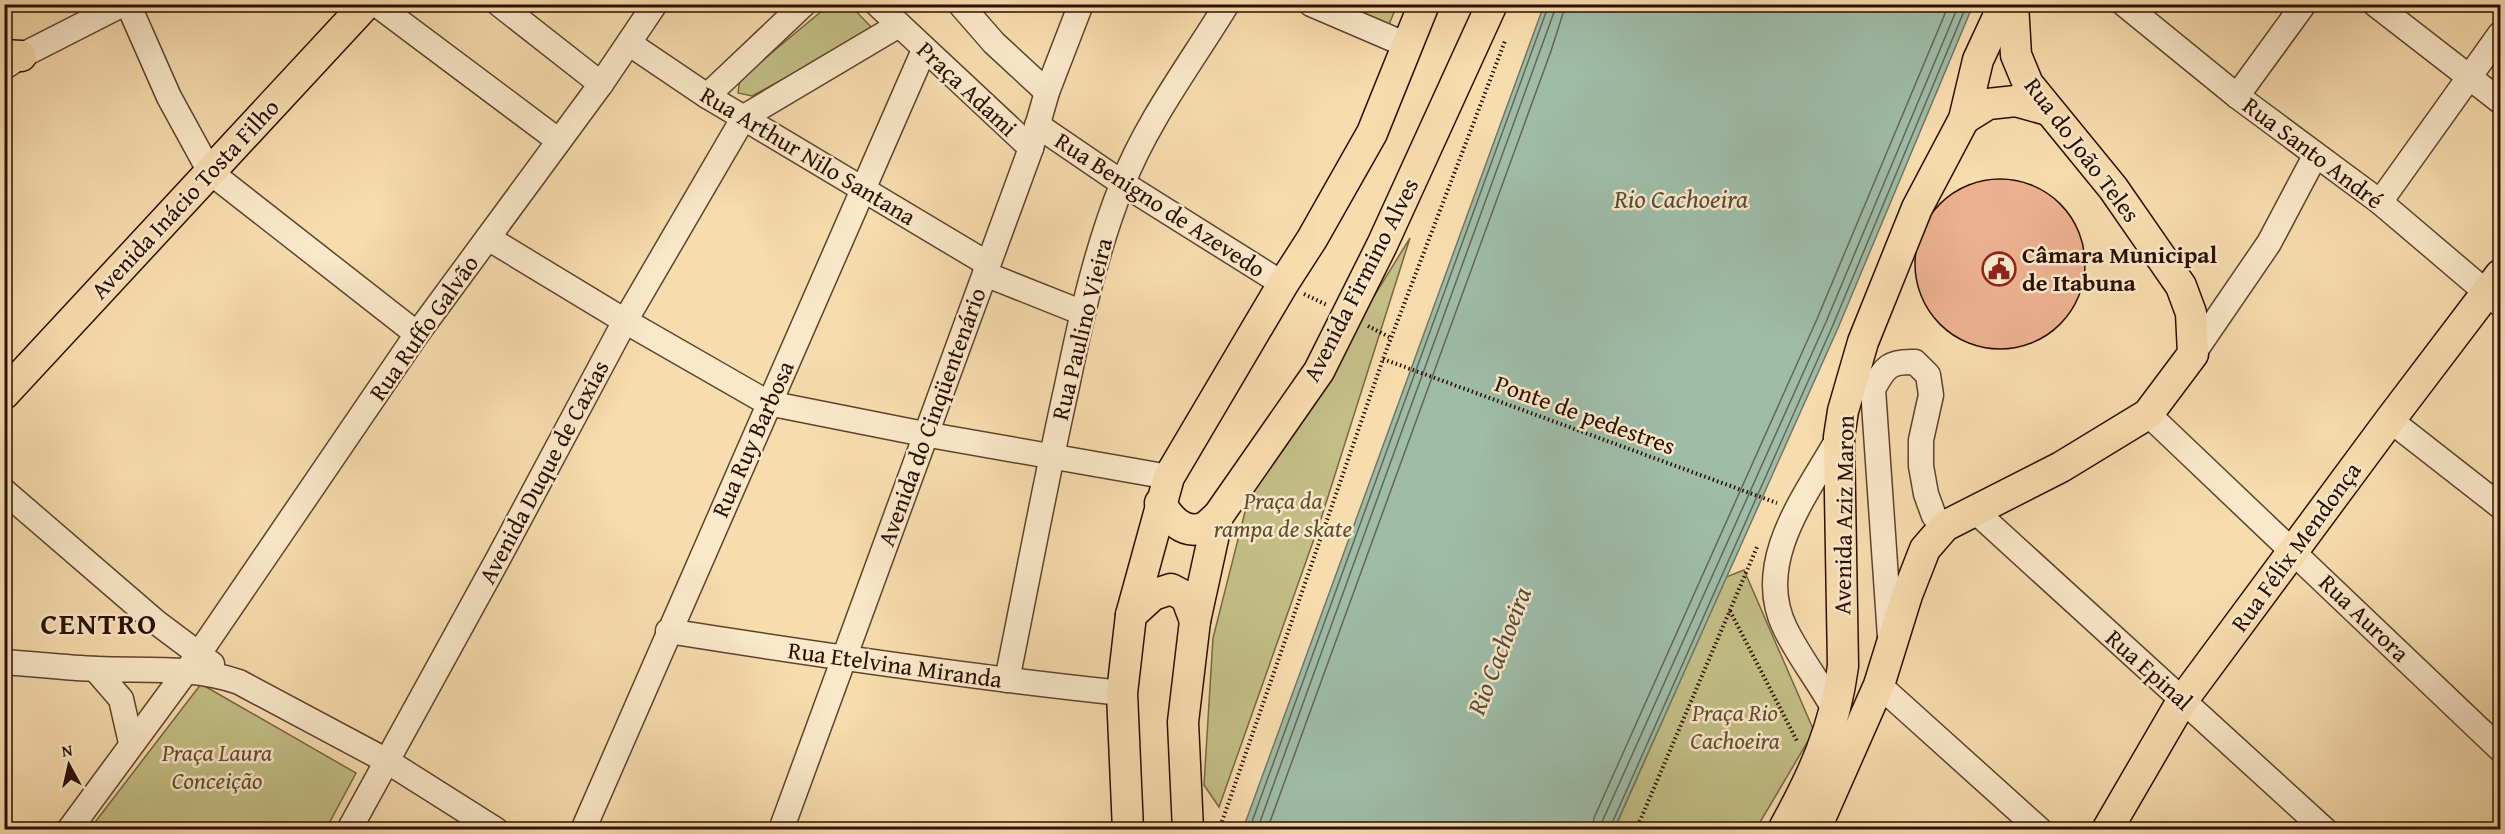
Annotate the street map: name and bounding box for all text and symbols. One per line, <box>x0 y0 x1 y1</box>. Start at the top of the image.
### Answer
street label: Praça Adami <box>909 33 1026 145</box>
street label: Rua do João Teles <box>2016 70 2149 230</box>
street label: Rua Arthur Nilo Santana <box>694 77 923 234</box>
street label: Rua Santo André <box>2236 88 2391 217</box>
street label: Avenida Inácio Tosta Filho <box>82 91 287 307</box>
street label: Rua Benigno de Azevedo <box>1048 123 1272 286</box>
street label: Avenida Firmino Alves <box>1294 172 1427 388</box>
water label: Rio Cachoeira <box>1613 179 1748 218</box>
street label: Rua Paulino Vieira <box>1042 233 1121 424</box>
place label: Câmara Municipal de Itabuna <box>2022 237 2218 300</box>
street label: Rua Ruffo Galvão <box>360 248 487 408</box>
public building icon: Câmara Municipal de Itabuna <box>1981 251 2017 287</box>
street label: Avenida do Cinqüentenário <box>868 283 995 551</box>
street label: Avenida Duque de Caxias <box>470 354 617 590</box>
street label: Rua Ruy Barbosa <box>702 354 803 523</box>
street label: Ponte de pedestres <box>1490 366 1680 463</box>
street label: Avenida Aziz Maron <box>1824 414 1863 615</box>
street label: Rua Félix Mendonça <box>2222 454 2370 639</box>
park label: Praça da rampa de skate <box>1214 483 1352 546</box>
street label: Rua Aurora <box>2311 566 2418 670</box>
water label: Rio Cachoeira <box>1456 581 1541 721</box>
district label: CENTRO <box>40 601 158 645</box>
street label: Rua Epinal <box>2098 621 2201 719</box>
street label: Rua Etelvina Miranda <box>786 632 1005 697</box>
park label: Praça Rio Cachoeira <box>1690 695 1780 758</box>
north arrow <box>39 735 99 795</box>
park label: Praça Laura Conceição <box>161 735 272 798</box>
text: N <box>60 737 74 763</box>

